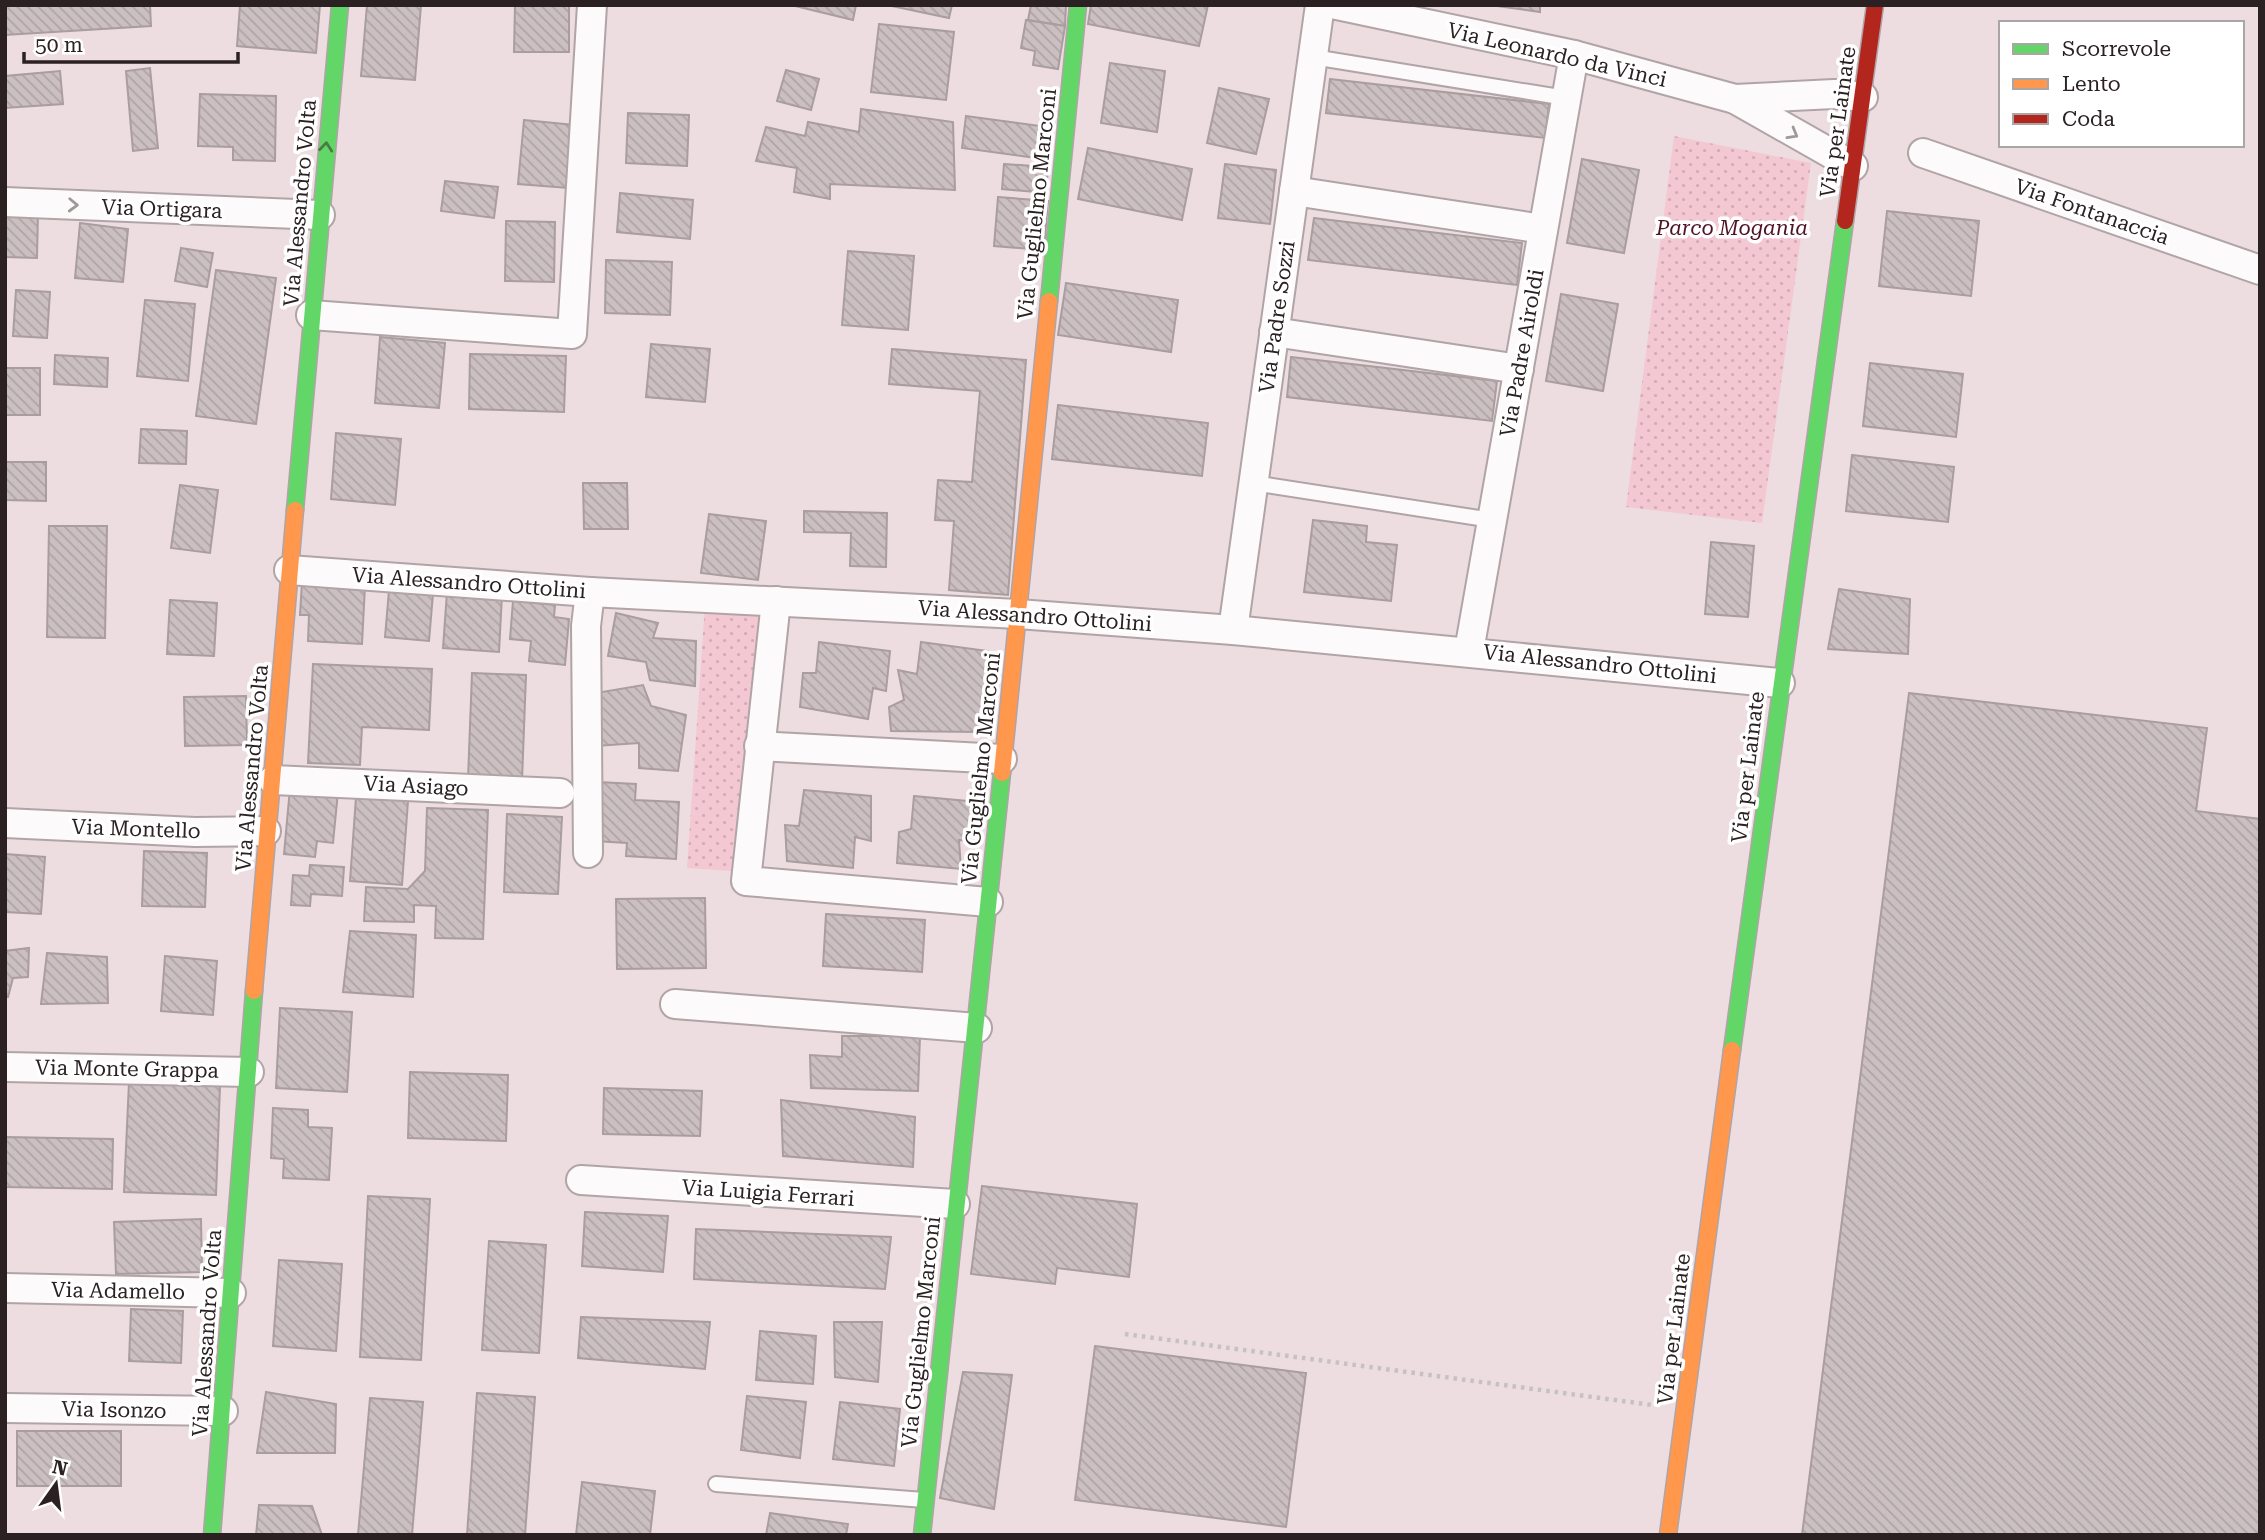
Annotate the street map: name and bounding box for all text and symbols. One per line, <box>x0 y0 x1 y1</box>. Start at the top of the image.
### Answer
street label: Via Leonardo da Vinci <box>1445 18 1669 92</box>
scale bar <box>24 21 238 65</box>
legend <box>1999 21 2244 147</box>
text: 50 m <box>35 33 83 57</box>
text: Scorrevole <box>2062 37 2171 61</box>
street label: Via per Lainate <box>1816 45 1860 199</box>
text: Lento <box>2062 72 2121 96</box>
street label: Via Guglielmo Marconi <box>1013 87 1061 321</box>
street label: Via Alessandro Volta <box>279 98 321 308</box>
text: Coda <box>2062 107 2116 131</box>
one-way arrow <box>1786 125 1799 138</box>
one-way arrow <box>318 141 333 152</box>
street label: Via Fontanaccia <box>2012 174 2173 250</box>
street label: Via Ortigara <box>101 195 224 223</box>
one-way arrow <box>68 197 79 212</box>
park label: Parco Mogania <box>1655 216 1808 240</box>
street label: Via Padre Sozzi <box>1254 239 1300 395</box>
street label: Via Padre Airoldi <box>1495 267 1549 439</box>
street label: Via Alessandro Ottolini <box>351 563 587 603</box>
street label: Via Alessandro Ottolini <box>917 596 1153 636</box>
street label: Via Alessandro Ottolini <box>1482 640 1718 688</box>
street label: Via Guglielmo Marconi <box>957 651 1005 885</box>
street label: Via Alessandro Volta <box>231 663 273 873</box>
street label: Via per Lainate <box>1727 690 1769 844</box>
street label: Via Asiago <box>363 771 469 801</box>
street label: Via Montello <box>71 815 201 843</box>
street label: Via Monte Grappa <box>35 1055 220 1083</box>
street label: Via Luigia Ferrari <box>681 1175 855 1211</box>
street label: Via Guglielmo Marconi <box>897 1215 945 1449</box>
street label: Via Alessandro Volta <box>188 1228 226 1438</box>
street label: Via per Lainate <box>1653 1252 1695 1406</box>
street label: Via Adamello <box>51 1278 185 1304</box>
street label: Via Isonzo <box>61 1397 167 1423</box>
north arrow <box>21 1449 91 1519</box>
text: N <box>50 1455 70 1481</box>

